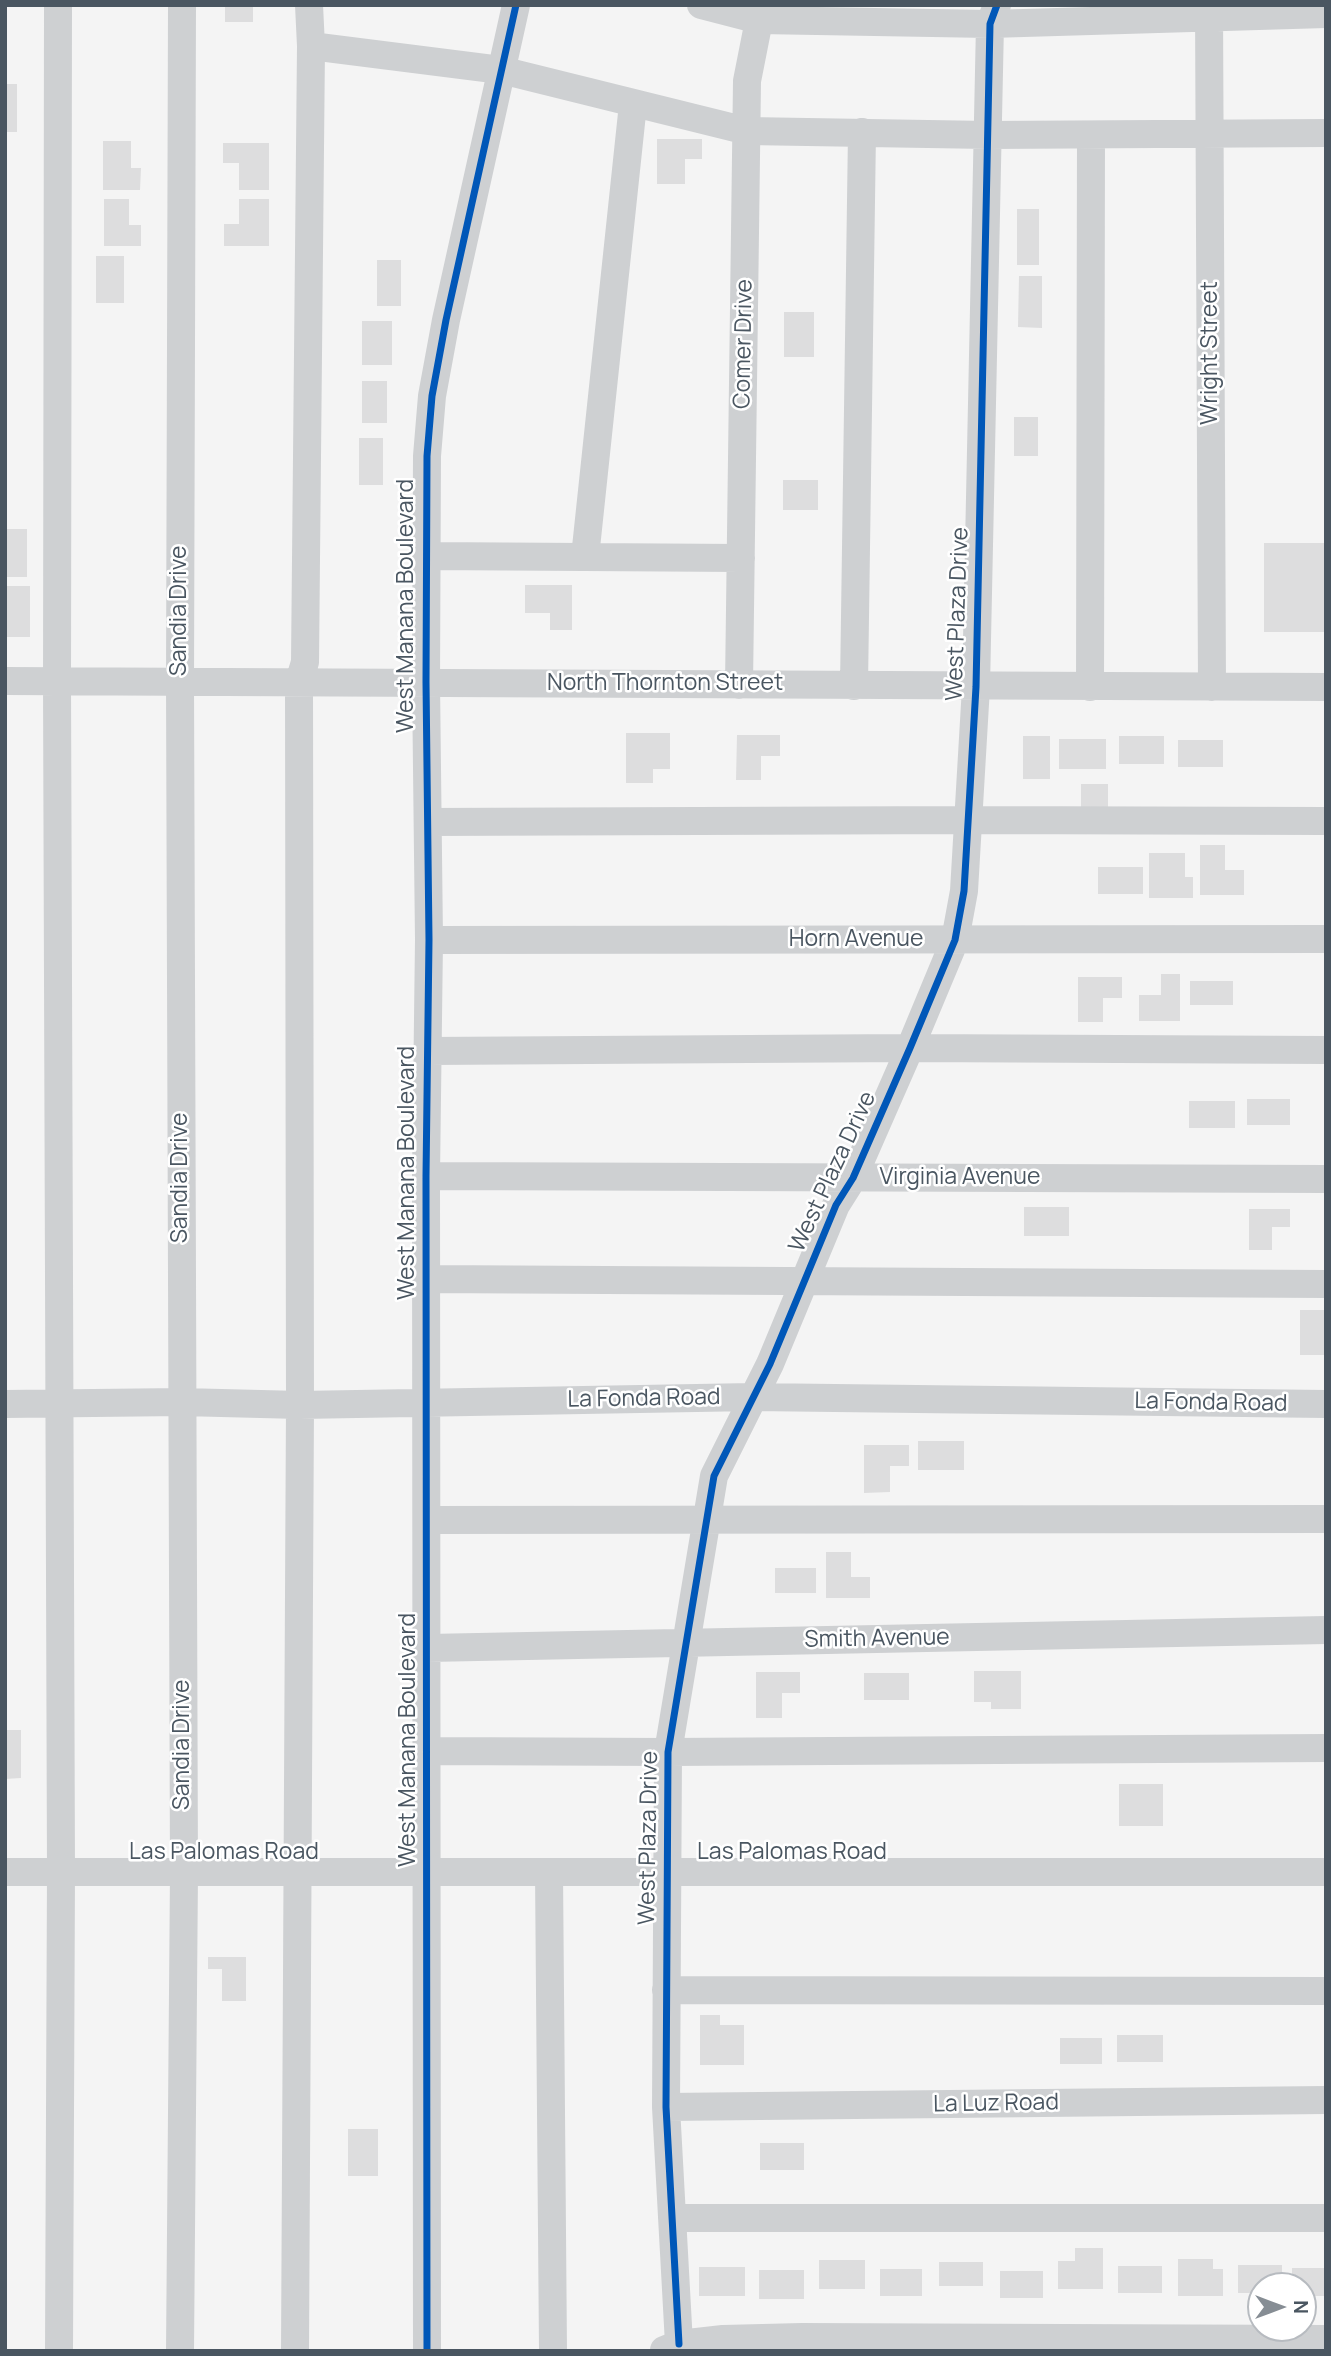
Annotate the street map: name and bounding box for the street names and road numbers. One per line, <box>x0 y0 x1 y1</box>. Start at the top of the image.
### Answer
street label: Comer Drive <box>729 279 759 409</box>
street label: Wright Street <box>1197 281 1225 425</box>
street label: West Manana Boulevard <box>393 479 421 733</box>
street label: West Plaza Drive <box>941 526 975 702</box>
street label: Sandia Drive <box>166 546 194 676</box>
street label: North Thornton Street <box>547 670 783 698</box>
street label: Horn Avenue <box>789 926 923 954</box>
street label: West Manana Boulevard <box>394 1046 422 1300</box>
street label: West Plaza Drive <box>784 1087 882 1257</box>
street label: Sandia Drive <box>167 1113 195 1243</box>
street label: Virginia Avenue <box>880 1164 1040 1192</box>
street label: La Fonda Road <box>567 1384 721 1414</box>
street label: La Fonda Road <box>1134 1388 1288 1418</box>
street label: West Manana Boulevard <box>395 1613 423 1867</box>
street label: Smith Avenue <box>804 1624 950 1654</box>
street label: Sandia Drive <box>169 1680 197 1810</box>
street label: West Plaza Drive <box>634 1751 664 1925</box>
street label: Las Palomas Road <box>129 1839 319 1867</box>
street label: Las Palomas Road <box>697 1839 887 1867</box>
street label: La Luz Road <box>933 2089 1059 2119</box>

